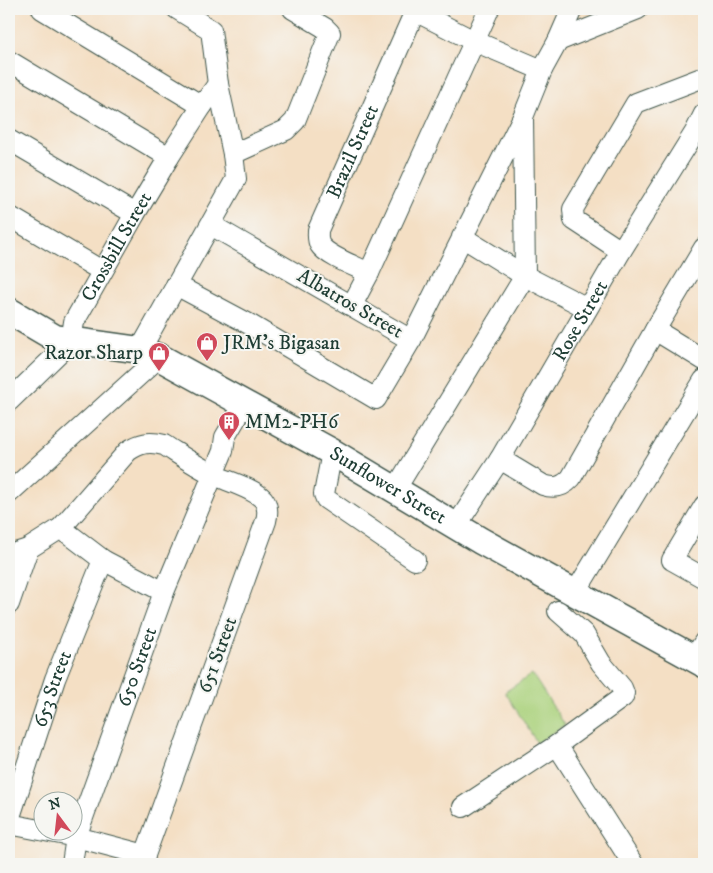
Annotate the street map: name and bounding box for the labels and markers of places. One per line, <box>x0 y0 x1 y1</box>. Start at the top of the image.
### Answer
shop icon: JRM's Bigasan <box>195 331 219 362</box>
place label: JRM's Bigasan <box>221 331 341 356</box>
place label: Razor Sharp <box>44 341 143 366</box>
shop icon: Razor Sharp <box>147 341 171 372</box>
building icon: MM2-PH6 <box>217 410 241 441</box>
place label: MM2-PH6 <box>245 410 339 435</box>

